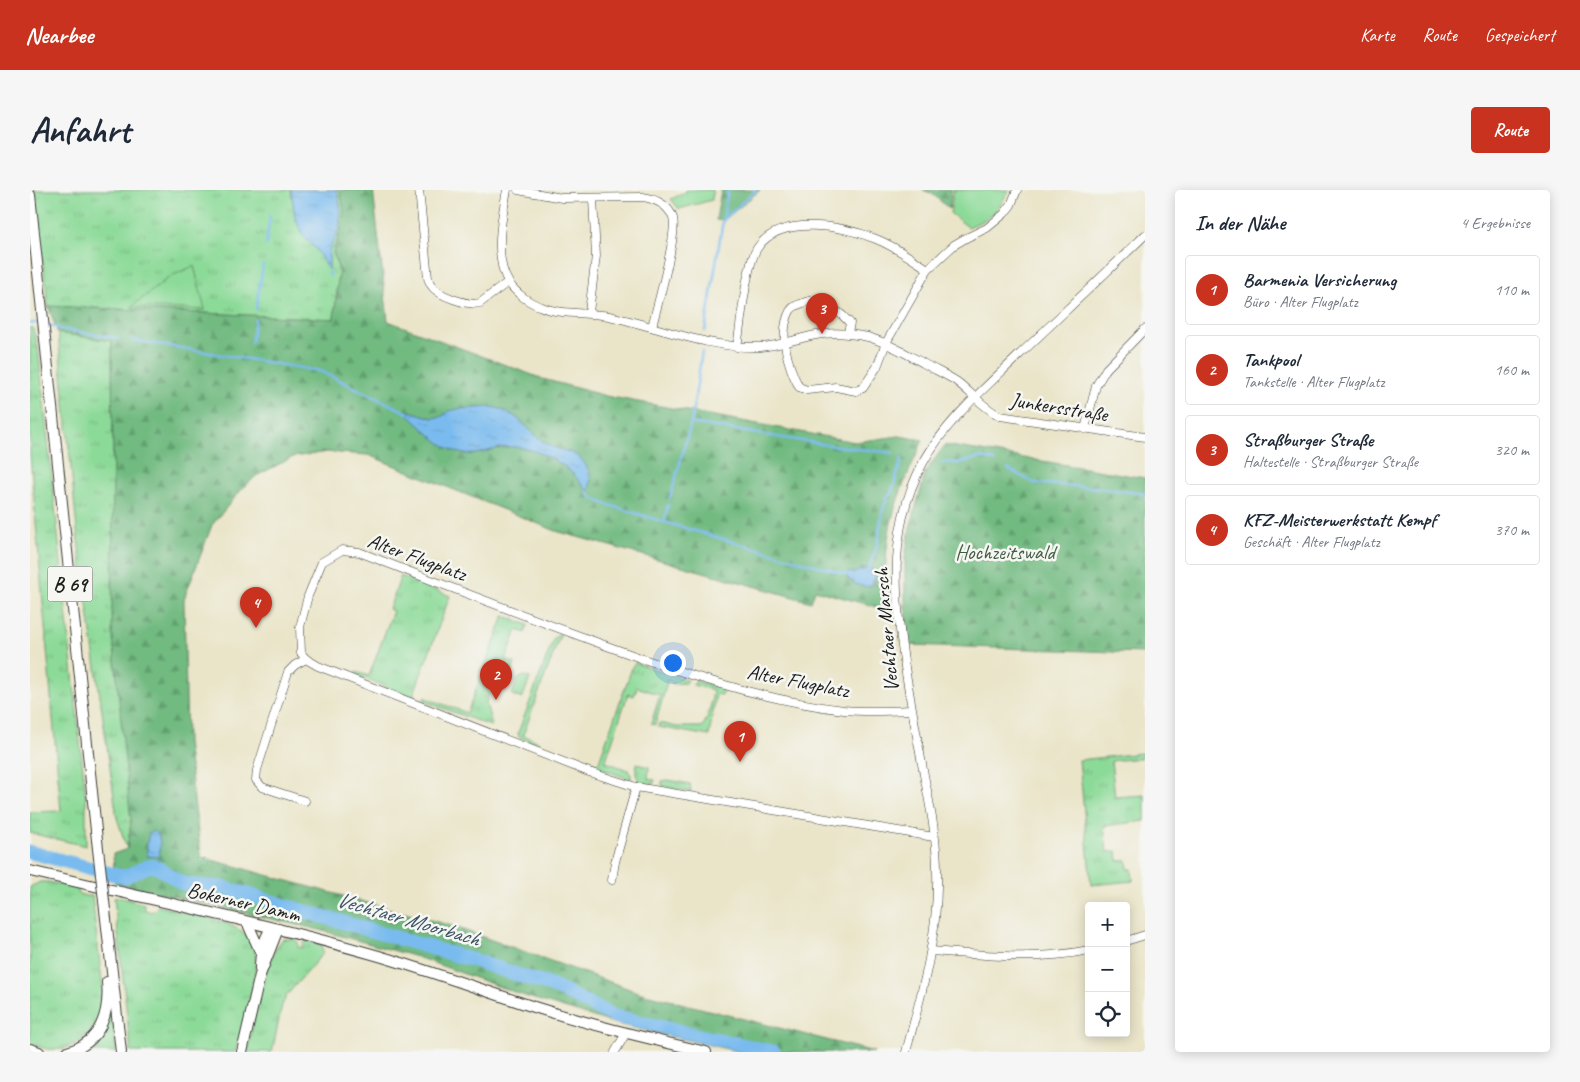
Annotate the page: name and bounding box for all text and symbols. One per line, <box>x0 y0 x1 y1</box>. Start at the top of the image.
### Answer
text: Nearbee <box>25 20 93 50</box>
text: Karte <box>1360 24 1395 46</box>
text: Route <box>1423 24 1457 46</box>
text: Gespeichert <box>1485 24 1555 46</box>
button: Route <box>1471 107 1550 153</box>
text: Anfahrt <box>30 108 130 153</box>
text: In der Nähe <box>1195 210 1285 236</box>
text: 4 Ergebnisse <box>1461 213 1530 233</box>
text: Barmenia Versicherung <box>1243 268 1396 292</box>
text: 1 <box>1208 280 1216 300</box>
text: 110 m <box>1495 280 1529 300</box>
text: Büro · Alter Flugplatz <box>1243 292 1358 312</box>
pin: 3 <box>806 293 838 334</box>
text: Tankpool <box>1243 348 1299 372</box>
text: 2 <box>1208 360 1216 380</box>
text: 160 m <box>1495 360 1529 380</box>
text: Tankstelle · Alter Flugplatz <box>1243 372 1385 392</box>
street label: Junkersstraße <box>1008 386 1112 428</box>
text: Straßburger Straße <box>1243 428 1373 452</box>
text: 3 <box>1208 440 1216 460</box>
text: 320 m <box>1495 440 1529 460</box>
text: Haltestelle · Straßburger Straße <box>1243 452 1418 472</box>
text: KFZ-Meisterwerkstatt Kempf <box>1243 508 1436 532</box>
text: 4 <box>1208 520 1216 540</box>
text: 370 m <box>1495 520 1529 540</box>
street label: Alter Flugplatz <box>364 527 471 587</box>
text: Geschäft · Alter Flugplatz <box>1243 532 1380 552</box>
park label: Hochzeitswald <box>955 539 1059 565</box>
street label: Vechtaer Marsch <box>868 565 904 693</box>
road number: B 69 <box>48 566 92 602</box>
pin: 4 <box>240 587 272 628</box>
your location <box>660 650 686 676</box>
street label: Alter Flugplatz <box>745 658 852 704</box>
pin: 2 <box>480 659 512 700</box>
pin: 1 <box>724 721 756 762</box>
street label: Bokerner Damm <box>185 876 304 928</box>
water label: Vechtaer Moorbach <box>333 885 485 953</box>
map controls <box>1085 902 1130 1037</box>
button: + <box>1085 902 1130 947</box>
button: − <box>1085 947 1130 992</box>
button: locate <box>1085 992 1130 1037</box>

